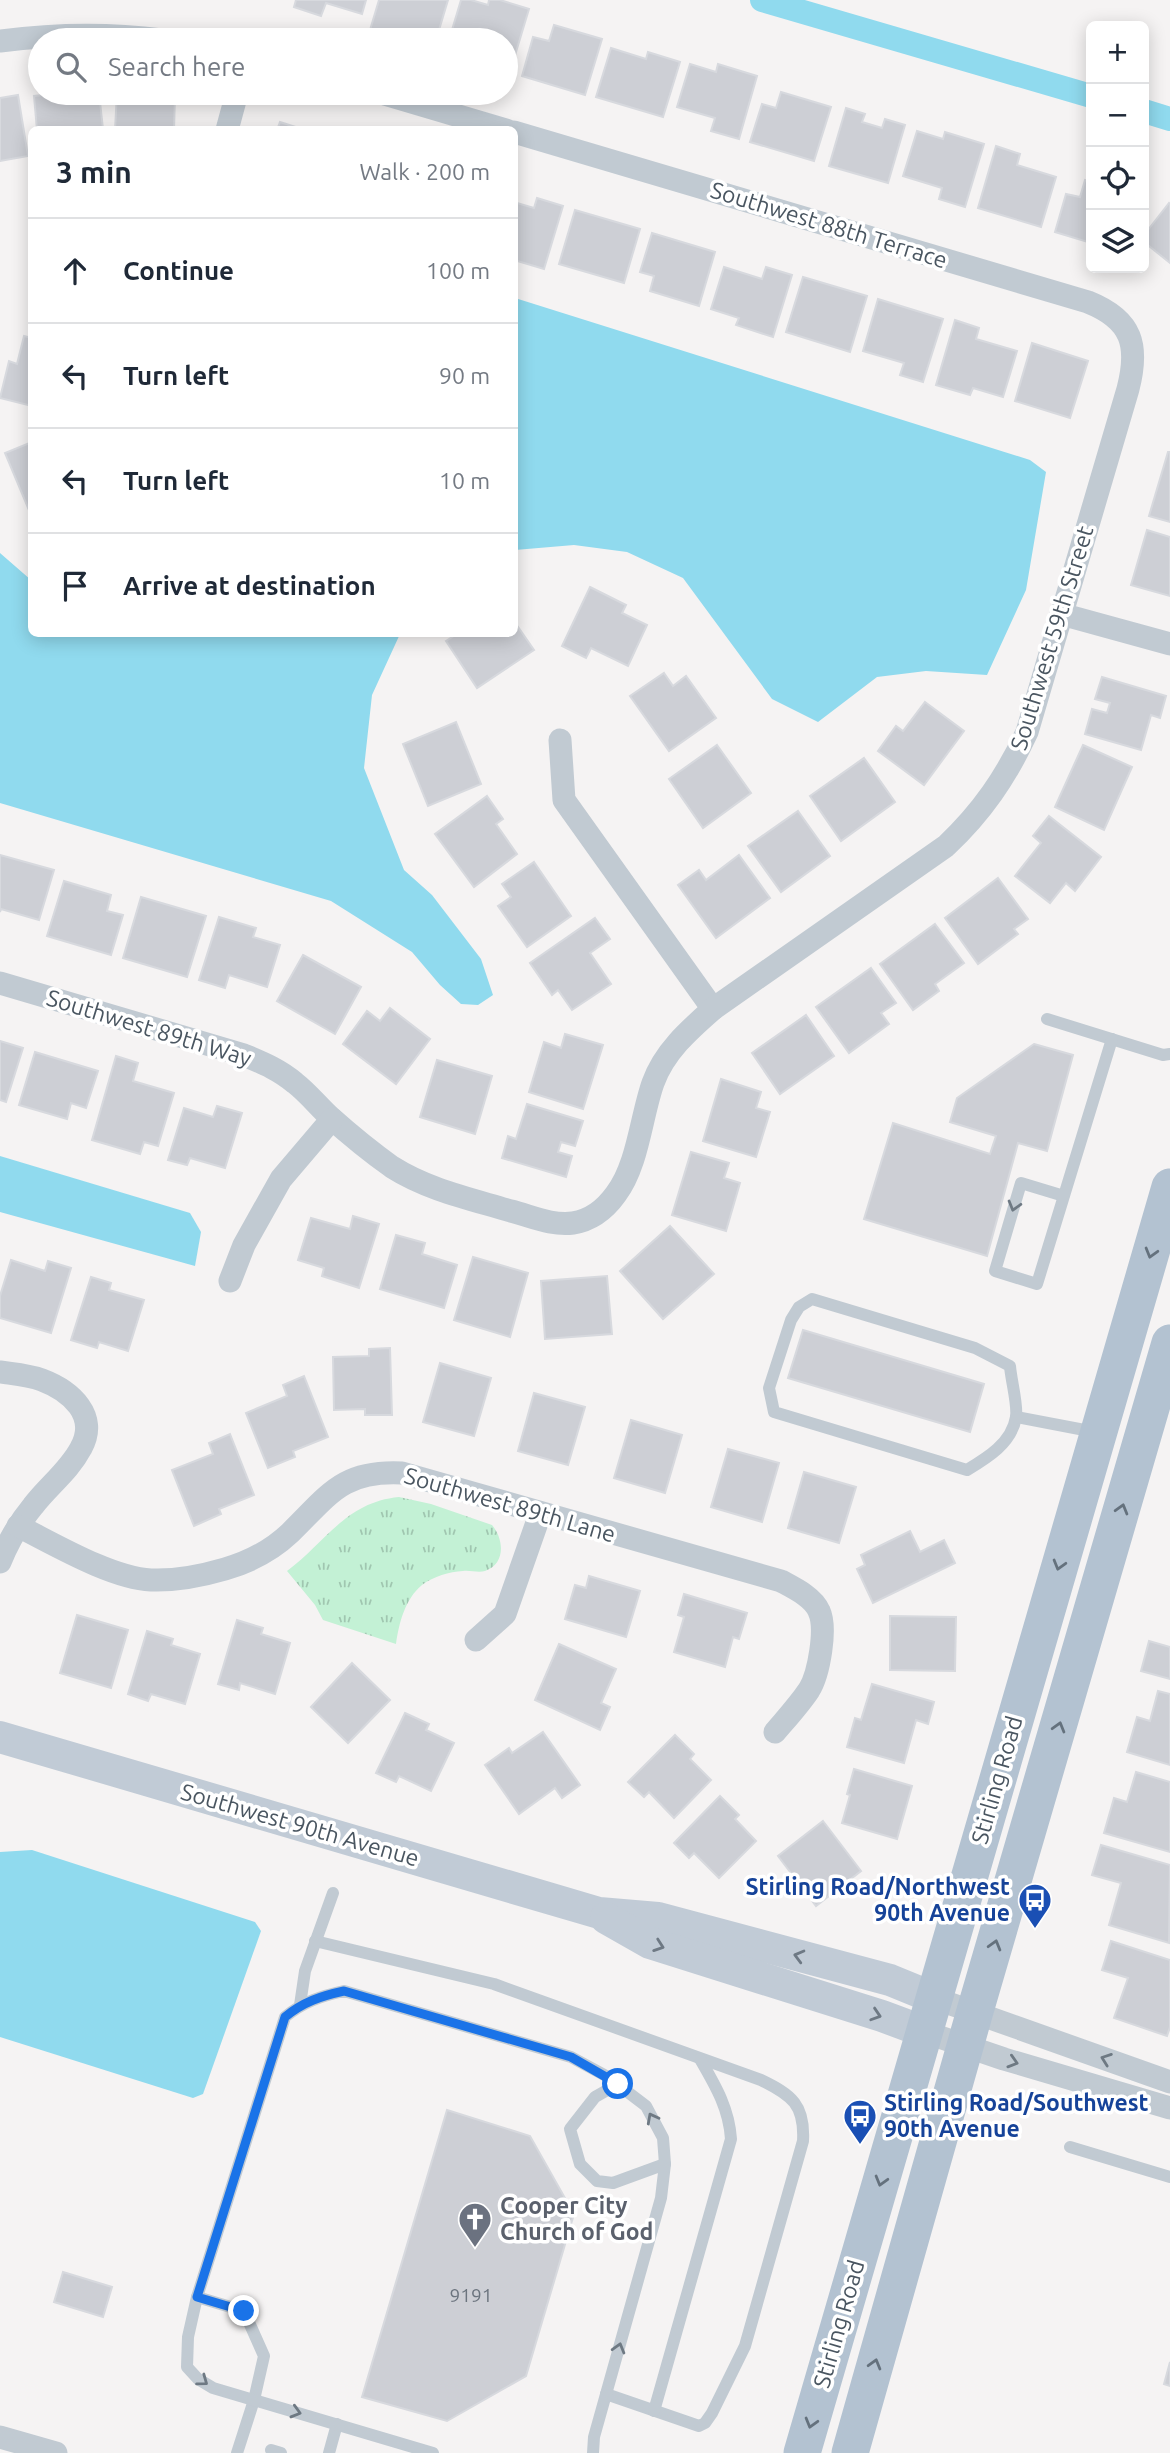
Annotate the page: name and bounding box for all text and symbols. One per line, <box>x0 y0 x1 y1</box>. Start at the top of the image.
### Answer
map controls <box>1086 21 1149 273</box>
button: + <box>1086 21 1149 84</box>
search box <box>28 28 518 105</box>
icon: search <box>52 48 90 86</box>
text: Search here <box>108 52 245 81</box>
button: − <box>1086 84 1149 147</box>
button: locate <box>1086 147 1149 210</box>
text: 3 min <box>56 155 132 189</box>
text: Walk · 200 m <box>359 159 490 184</box>
street label: Southwest 88th Terrace <box>708 177 950 272</box>
button: layers <box>1086 210 1149 273</box>
icon: ahead <box>56 252 94 290</box>
text: Continue <box>123 256 234 285</box>
text: 100 m <box>426 258 490 283</box>
icon: left <box>56 357 94 395</box>
text: Turn left <box>123 361 229 390</box>
text: 90 m <box>439 363 490 388</box>
icon: left <box>56 462 94 500</box>
text: Turn left <box>123 466 229 495</box>
text: 10 m <box>439 468 490 493</box>
street label: Southwest 59th Street <box>1005 523 1098 753</box>
icon: arrive <box>56 567 94 605</box>
text: Arrive at destination <box>123 571 376 600</box>
street label: Southwest 89th Way <box>44 984 254 1071</box>
one-way arrow <box>1008 1199 1023 1211</box>
one-way arrow <box>1144 1247 1159 1259</box>
street label: Southwest 89th Lane <box>402 1462 619 1547</box>
one-way arrow <box>1114 1503 1128 1515</box>
one-way arrow <box>1053 1559 1068 1571</box>
street label: Stirling Road <box>966 1713 1027 1847</box>
one-way arrow <box>1050 1721 1065 1733</box>
street label: Southwest 90th Avenue <box>178 1779 422 1871</box>
place label: Stirling Road/Northwest 90th Avenue <box>746 1874 1010 1925</box>
bus stop icon: Stirling Road/Northwest 90th Avenue <box>1016 1881 1054 1930</box>
one-way arrow <box>652 1938 665 1952</box>
one-way arrow <box>987 1940 1002 1952</box>
one-way arrow <box>793 1950 805 1964</box>
one-way arrow <box>869 2007 881 2021</box>
one-way arrow <box>1006 2053 1018 2068</box>
one-way arrow <box>1100 2053 1112 2067</box>
route start <box>602 2068 633 2099</box>
place label: Stirling Road/Southwest 90th Avenue <box>884 2090 1148 2141</box>
bus stop icon: Stirling Road/Southwest 90th Avenue <box>841 2097 879 2146</box>
one-way arrow <box>647 2112 660 2125</box>
one-way arrow <box>875 2174 890 2186</box>
place label: Cooper City Church of God <box>500 2193 653 2244</box>
church icon: Cooper City Church of God <box>456 2200 494 2249</box>
street label: Stirling Road <box>808 2257 869 2391</box>
house number: 9191 <box>450 2284 492 2306</box>
route end <box>228 2295 259 2326</box>
one-way arrow <box>611 2342 625 2354</box>
one-way arrow <box>867 2358 882 2370</box>
one-way arrow <box>195 2373 208 2385</box>
one-way arrow <box>289 2404 301 2419</box>
one-way arrow <box>804 2416 819 2428</box>

